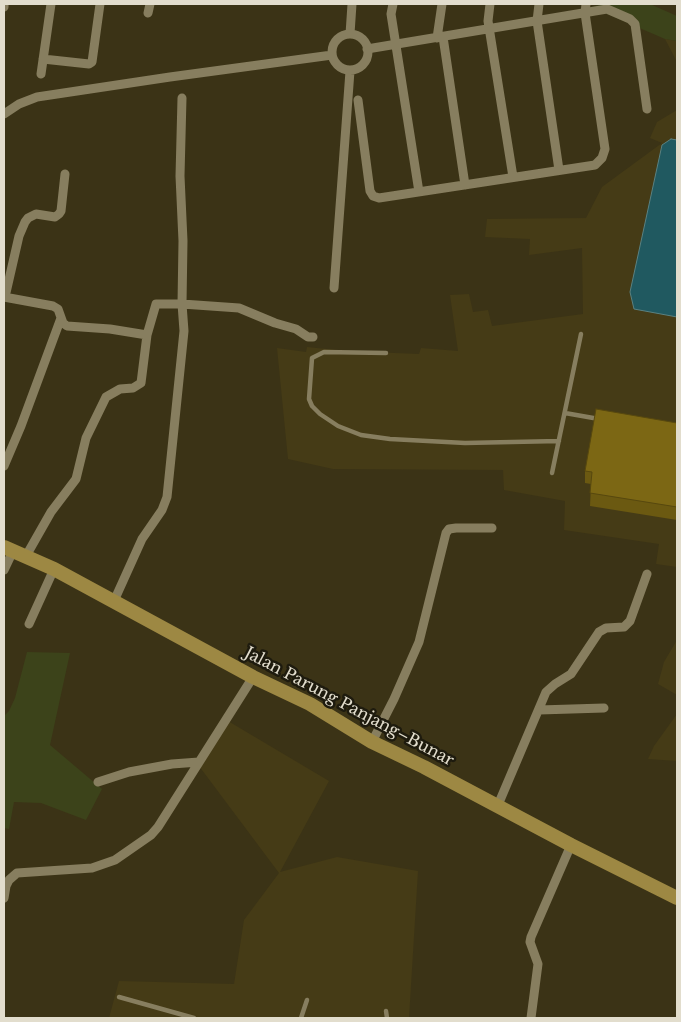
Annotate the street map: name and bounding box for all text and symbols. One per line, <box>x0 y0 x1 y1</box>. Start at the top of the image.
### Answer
street label: Jalan Parung Panjang–Bunar <box>241 644 457 770</box>

